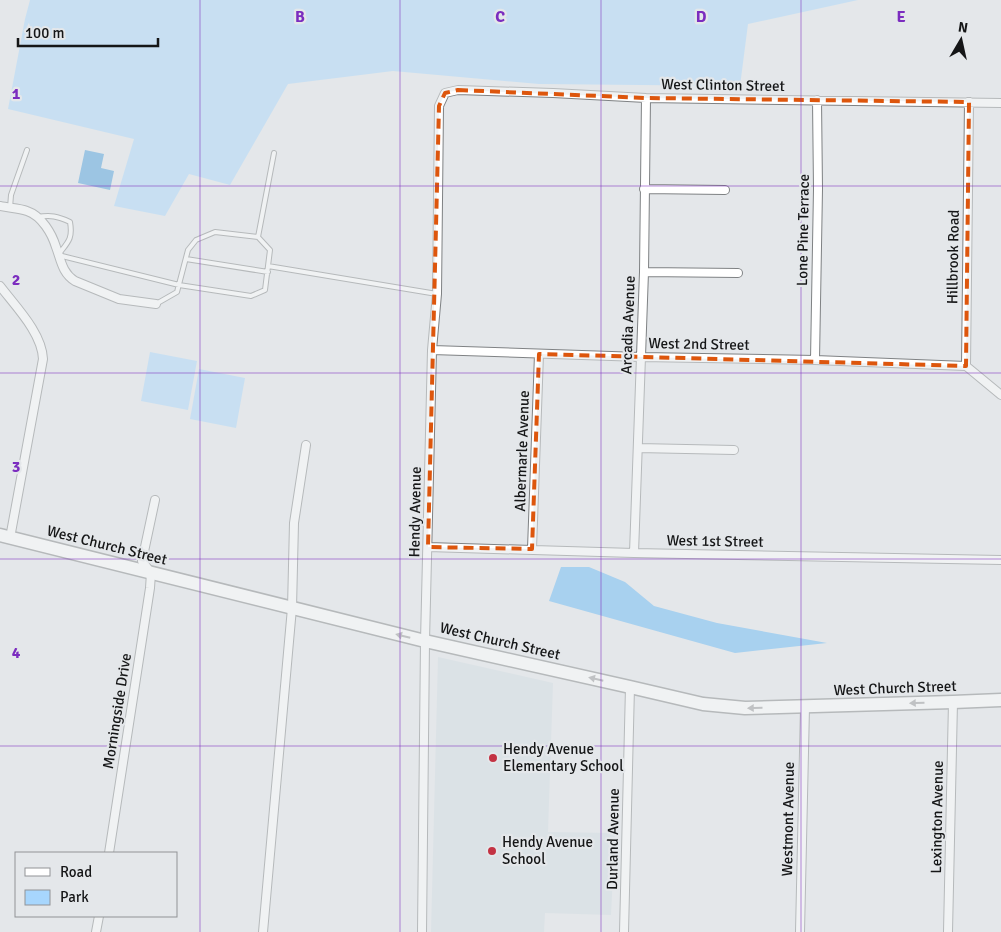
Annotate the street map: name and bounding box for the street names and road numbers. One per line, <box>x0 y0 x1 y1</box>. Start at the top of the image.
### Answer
street label: West Clinton Street <box>661 75 785 95</box>
street label: Lone Pine Terrace <box>793 174 813 286</box>
street label: Hillbrook Road <box>943 210 963 304</box>
street label: Arcadia Avenue <box>617 275 639 375</box>
street label: West 2nd Street <box>648 334 750 354</box>
street label: Albermarle Avenue <box>511 390 533 512</box>
street label: Hendy Avenue <box>405 466 425 558</box>
street label: West Church Street <box>45 521 169 569</box>
street label: West 1st Street <box>666 531 764 551</box>
street label: West Church Street <box>438 618 562 664</box>
street label: Morningside Drive <box>99 652 135 770</box>
street label: West Church Street <box>833 677 957 699</box>
street label: Lexington Avenue <box>927 760 947 874</box>
street label: Westmont Avenue <box>778 761 798 877</box>
street label: Durland Avenue <box>603 788 623 890</box>

